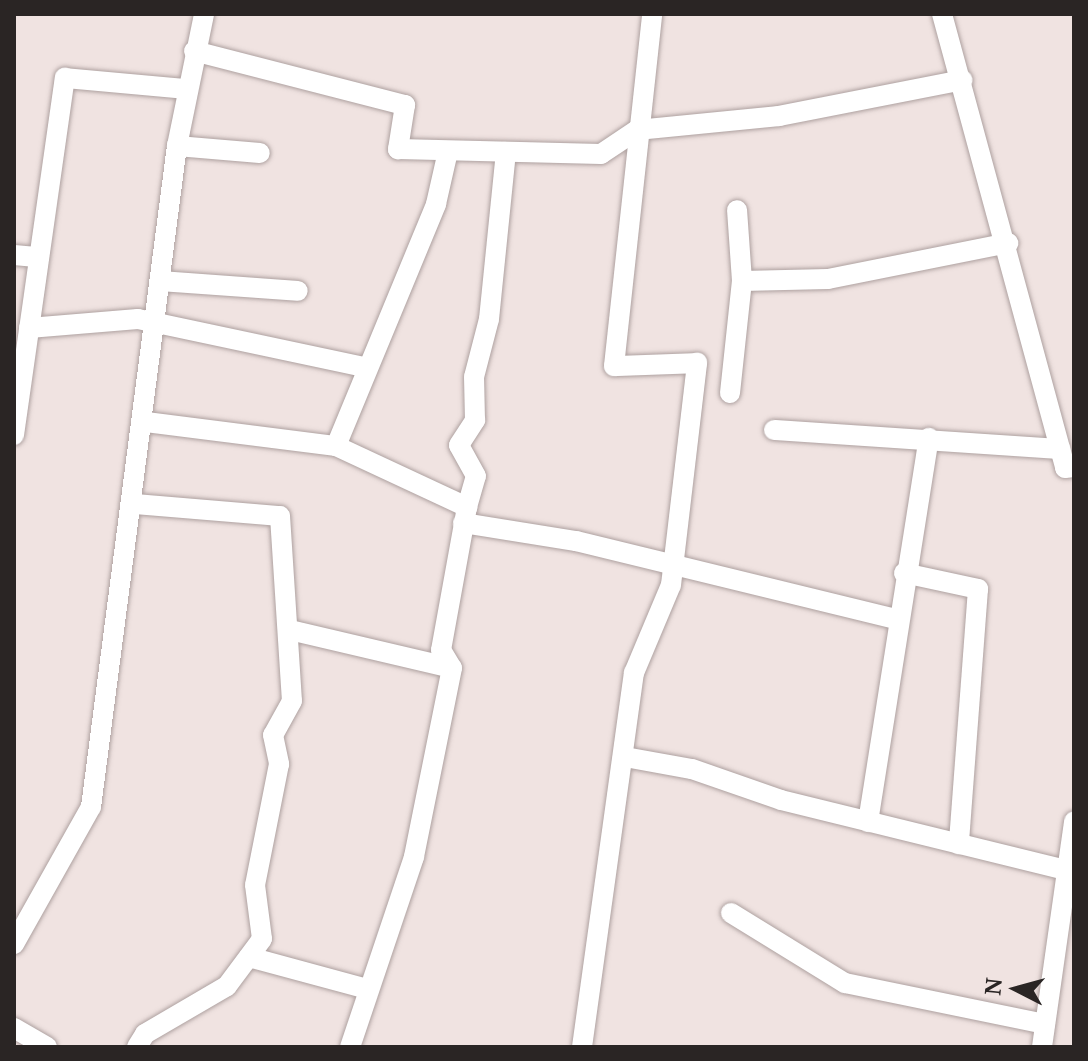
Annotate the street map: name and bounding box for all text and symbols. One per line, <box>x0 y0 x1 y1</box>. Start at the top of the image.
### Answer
north arrow <box>976 949 1056 1029</box>
text: N <box>976 976 1008 997</box>

